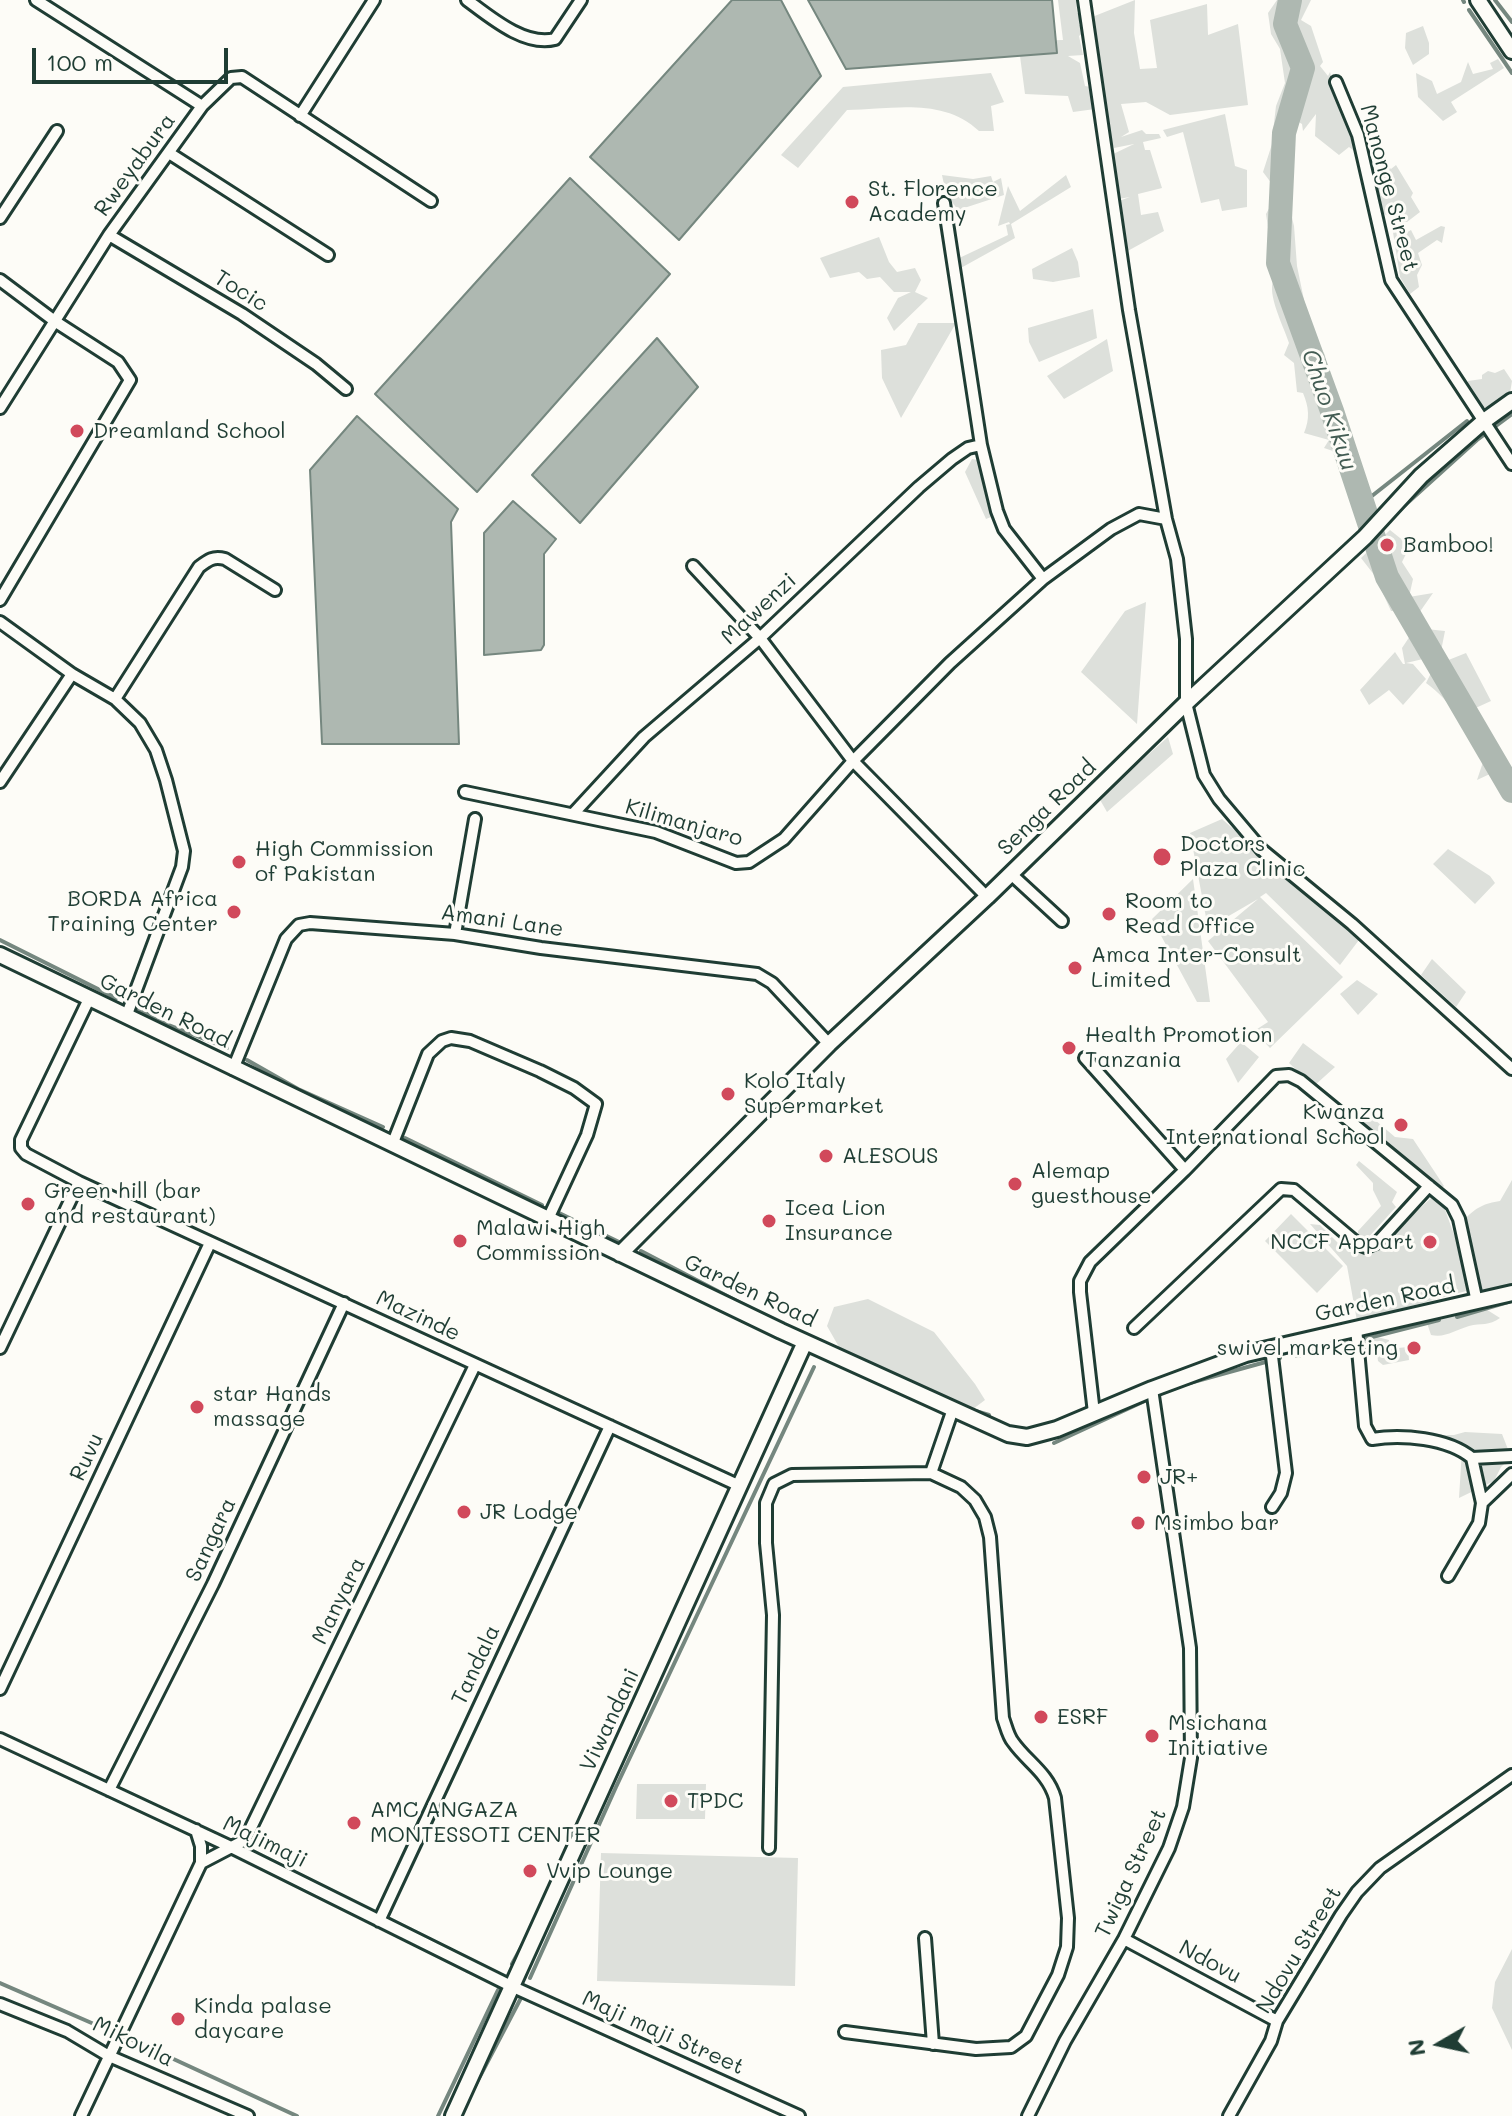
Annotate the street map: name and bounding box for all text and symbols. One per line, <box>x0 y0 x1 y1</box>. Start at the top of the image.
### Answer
scale bar <box>36 32 232 82</box>
text: 100 m <box>46 46 113 77</box>
street label: Manonge Street <box>1354 101 1424 275</box>
street label: Rweyabura <box>89 108 181 222</box>
place label: St. Florence Academy <box>868 176 998 228</box>
marker: St. Florence Academy <box>843 193 861 211</box>
street label: Tocic <box>209 264 273 318</box>
water label: Chuo Kikuu <box>1295 345 1363 475</box>
place label: Dreamland School <box>93 418 286 444</box>
marker: Dreamland School <box>68 422 86 440</box>
place label: Bamboo! <box>1403 532 1494 558</box>
marker: Bamboo! <box>1378 536 1396 554</box>
street label: Mawenzi <box>716 568 802 650</box>
street label: Senga Road <box>992 755 1102 861</box>
street label: Kilimanjaro <box>622 794 746 852</box>
place label: Doctors Plaza Clinic <box>1180 831 1305 882</box>
place label: High Commission of Pakistan <box>255 836 434 888</box>
marker: Doctors Plaza Clinic <box>1151 846 1173 868</box>
marker: High Commission of Pakistan <box>230 853 248 871</box>
place label: BORDA Africa Training Center <box>48 886 218 938</box>
place label: Room to Read Office <box>1125 888 1255 940</box>
street label: Amani Lane <box>439 899 565 943</box>
marker: BORDA Africa Training Center <box>225 903 243 921</box>
marker: Room to Read Office <box>1100 905 1118 923</box>
place label: Amca Inter-Consult Limited <box>1091 942 1302 994</box>
marker: Amca Inter-Consult Limited <box>1066 959 1084 977</box>
street label: Garden Road <box>95 968 235 1054</box>
place label: Health Promotion Tanzania <box>1085 1022 1272 1074</box>
marker: Health Promotion Tanzania <box>1060 1039 1078 1057</box>
place label: Kolo Italy Supermarket <box>744 1068 884 1120</box>
marker: Kolo Italy Supermarket <box>719 1085 737 1103</box>
place label: Kwanza International School <box>1166 1099 1385 1150</box>
marker: Kwanza International School <box>1392 1116 1410 1134</box>
place label: ALESOUS <box>842 1143 938 1169</box>
marker: ALESOUS <box>817 1147 835 1165</box>
place label: Alemap guesthouse <box>1031 1158 1152 1210</box>
marker: Alemap guesthouse <box>1006 1175 1024 1193</box>
place label: Green hill (bar and restaurant) <box>44 1178 216 1230</box>
marker: Green hill (bar and restaurant) <box>19 1195 37 1213</box>
place label: Icea Lion Insurance <box>785 1195 893 1246</box>
marker: Icea Lion Insurance <box>760 1212 778 1230</box>
place label: Malawi High Commission <box>476 1215 605 1266</box>
place label: NCCF Appart <box>1270 1229 1414 1255</box>
marker: Malawi High Commission <box>451 1232 469 1250</box>
marker: NCCF Appart <box>1421 1233 1439 1251</box>
street label: Garden Road <box>680 1249 820 1333</box>
street label: Garden Road <box>1312 1272 1458 1328</box>
street label: Mazinde <box>372 1285 464 1347</box>
place label: swivel marketing <box>1217 1335 1398 1361</box>
marker: swivel marketing <box>1405 1339 1423 1357</box>
place label: star Hands massage <box>213 1381 331 1432</box>
marker: star Hands massage <box>188 1398 206 1416</box>
street label: Ruvu <box>65 1429 109 1485</box>
place label: JR+ <box>1160 1464 1198 1490</box>
marker: JR+ <box>1135 1468 1153 1486</box>
street label: Sangara <box>180 1494 242 1586</box>
place label: JR Lodge <box>480 1499 578 1525</box>
marker: JR Lodge <box>455 1503 473 1521</box>
place label: Msimbo bar <box>1154 1510 1279 1536</box>
marker: Msimbo bar <box>1129 1514 1147 1532</box>
street label: Manyara <box>307 1553 371 1649</box>
street label: Tandala <box>446 1621 506 1709</box>
street label: Viwandani <box>575 1664 645 1776</box>
place label: ESRF <box>1057 1704 1108 1730</box>
marker: ESRF <box>1032 1708 1050 1726</box>
place label: Msichana Initiative <box>1168 1710 1268 1762</box>
marker: Msichana Initiative <box>1143 1727 1161 1745</box>
place label: TPDC <box>687 1788 744 1814</box>
marker: TPDC <box>662 1792 680 1810</box>
place label: AMC ANGAZA MONTESSOTI CENTER <box>370 1797 601 1848</box>
street label: Twiga Street <box>1090 1804 1172 1942</box>
street label: Majimaji <box>218 1810 312 1874</box>
marker: AMC ANGAZA MONTESSOTI CENTER <box>345 1814 363 1832</box>
place label: Vvip Lounge <box>546 1858 673 1884</box>
marker: Vvip Lounge <box>521 1862 539 1880</box>
street label: Ndovu Street <box>1251 1881 1347 2019</box>
street label: Ndovu <box>1174 1935 1246 1989</box>
street label: Maji maji Street <box>578 1985 748 2081</box>
place label: Kinda palase daycare <box>194 1993 332 2044</box>
north arrow <box>1400 2004 1480 2084</box>
marker: Kinda palase daycare <box>169 2010 187 2028</box>
street label: Mikovila <box>88 2011 178 2073</box>
text: N <box>1400 2037 1431 2058</box>

